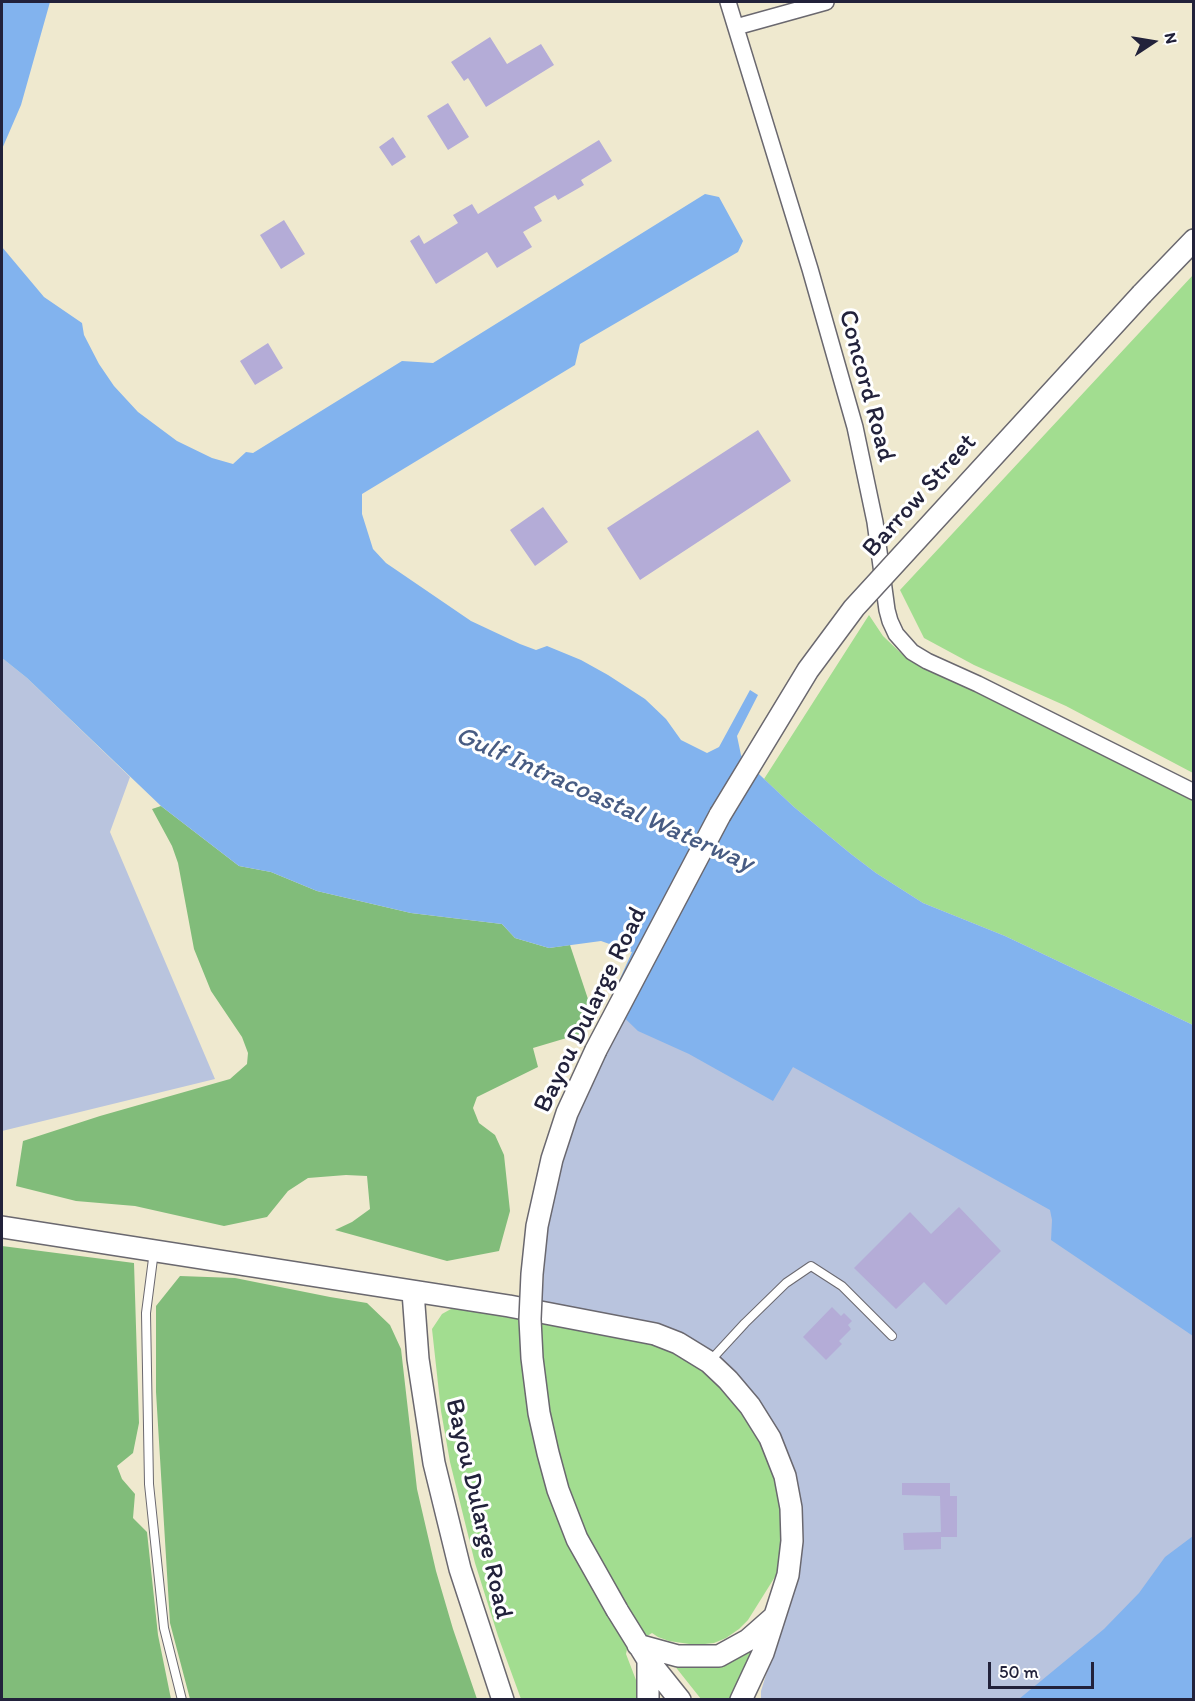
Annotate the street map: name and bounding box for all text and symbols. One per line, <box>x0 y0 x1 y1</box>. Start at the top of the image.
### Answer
north arrow <box>1123 12 1183 72</box>
text: N <box>1161 31 1182 45</box>
street label: Concord Road <box>831 306 901 466</box>
street label: Barrow Street <box>856 428 984 564</box>
water label: Gulf Intracoastal Waterway <box>450 720 758 880</box>
street label: Bayou Dularge Road <box>528 902 654 1118</box>
street label: Bayou Dularge Road <box>437 1396 519 1622</box>
scale bar <box>991 1650 1098 1688</box>
text: 50 m <box>999 1661 1039 1683</box>

